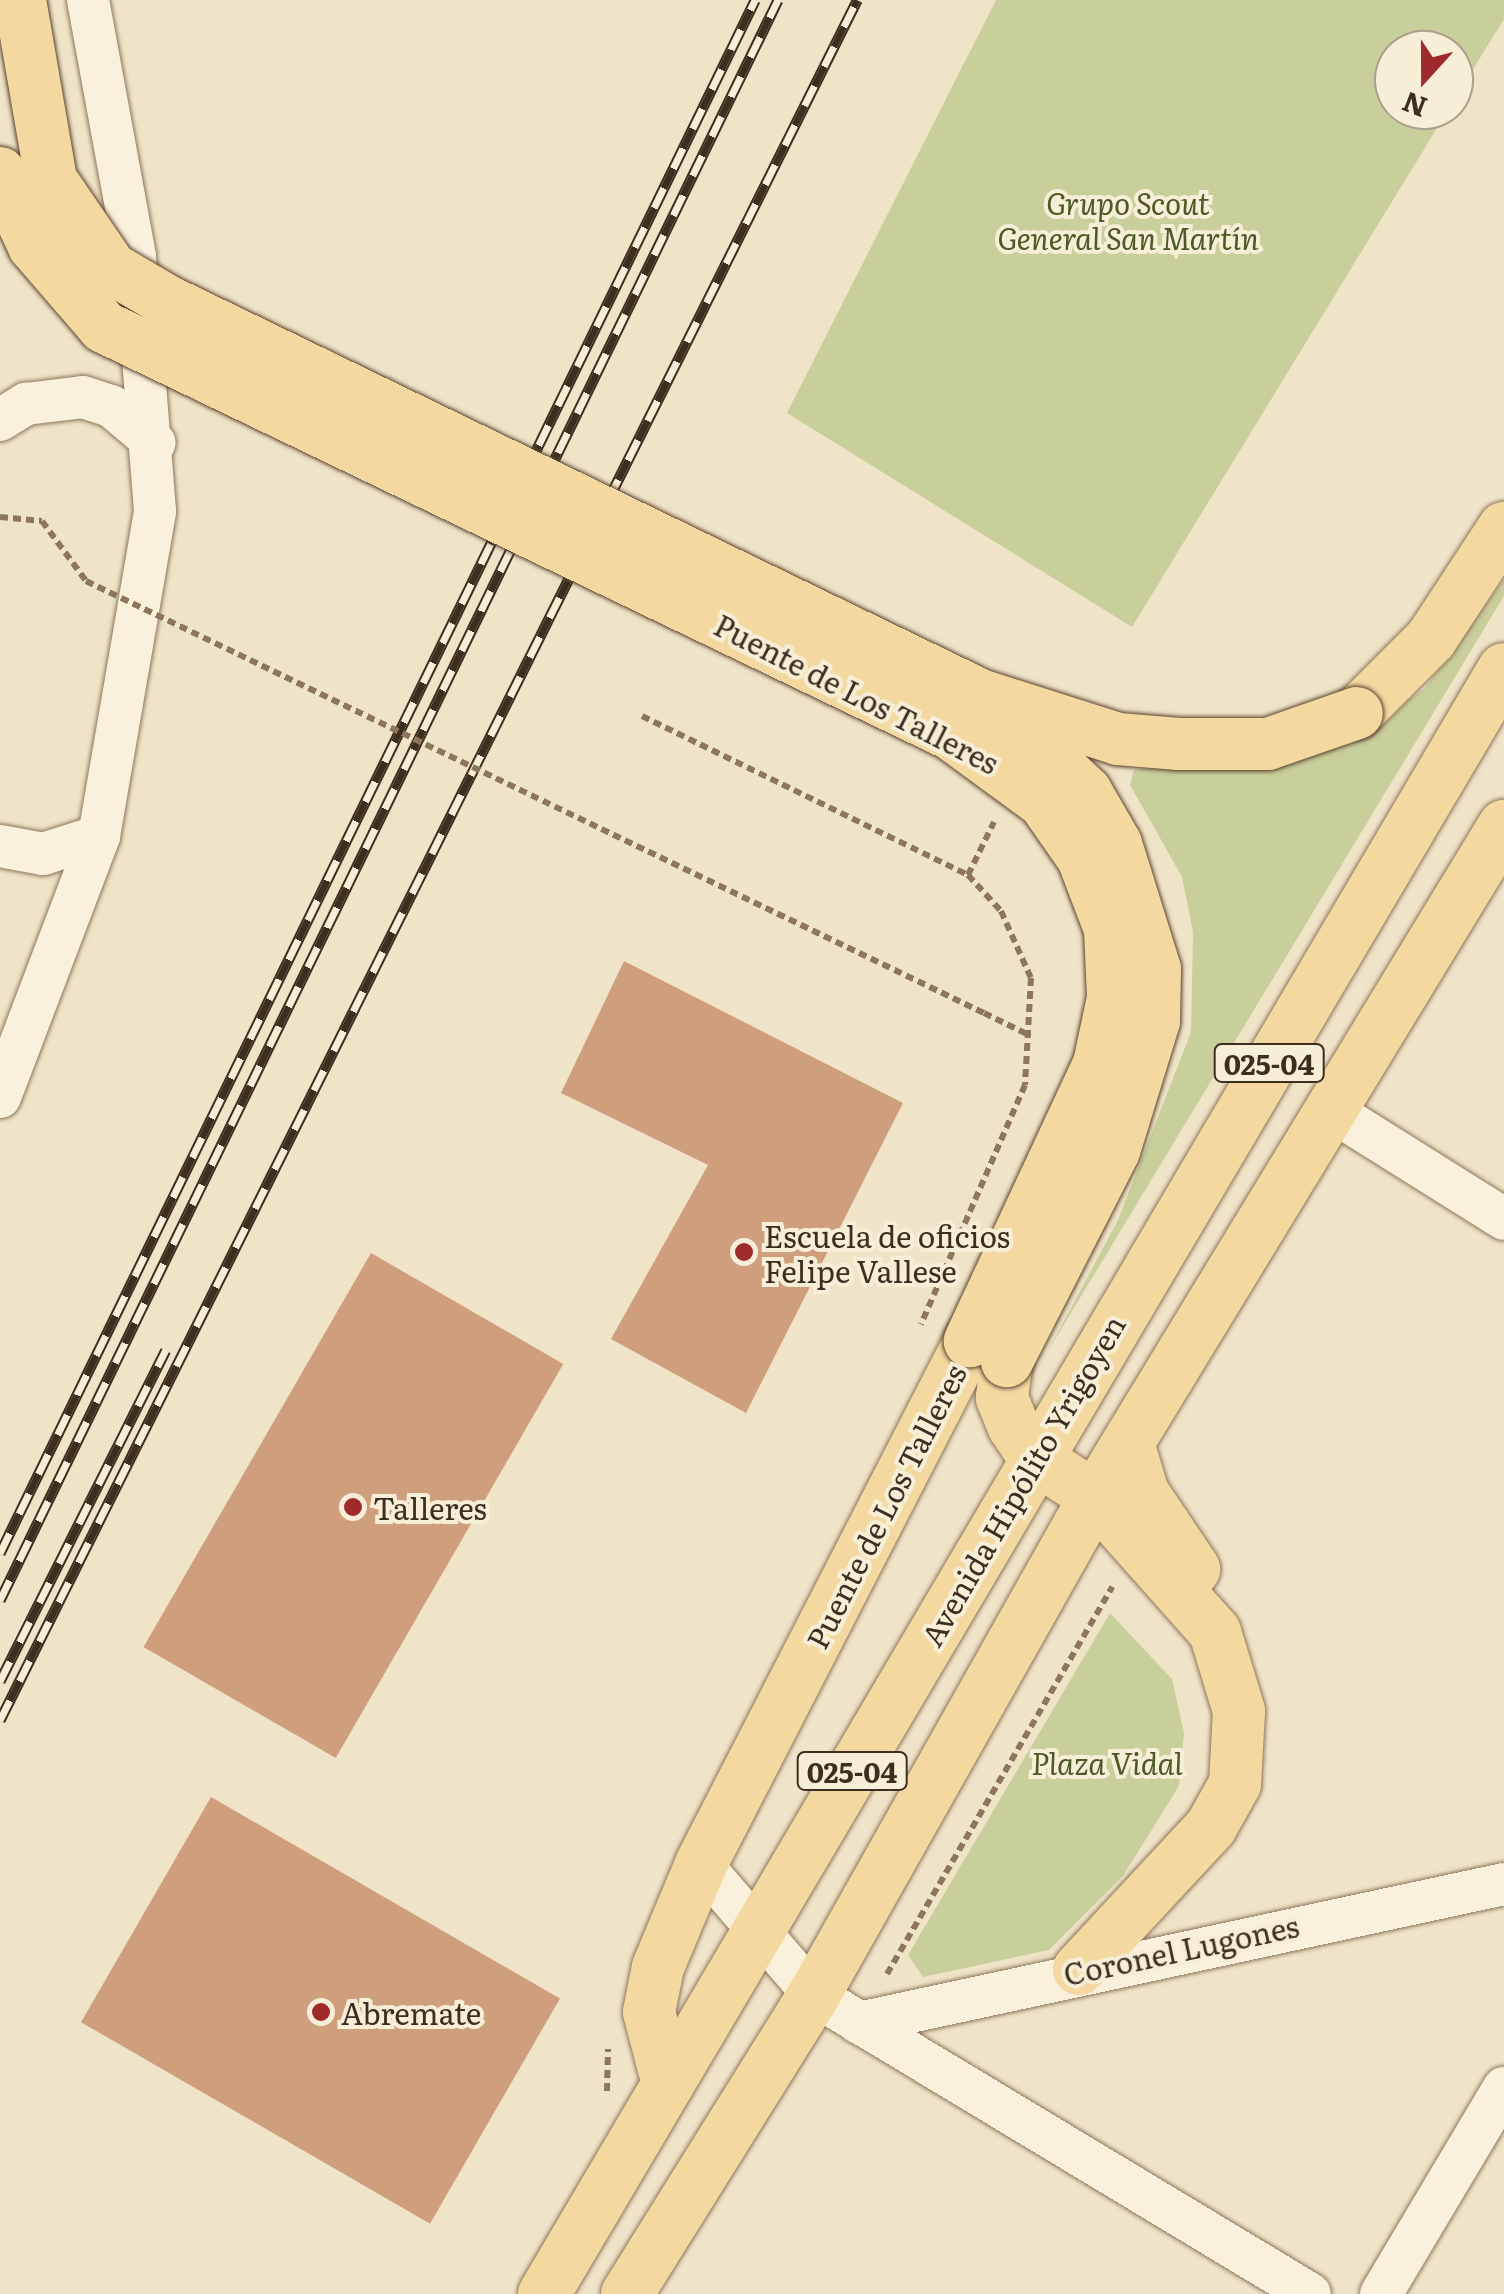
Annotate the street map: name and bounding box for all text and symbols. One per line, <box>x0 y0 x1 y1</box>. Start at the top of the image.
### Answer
north arrow <box>1374 30 1474 130</box>
text: N <box>1395 82 1432 130</box>
park label: Grupo Scout General San Martín <box>997 184 1259 254</box>
street label: Puente de Los Talleres <box>709 606 1005 780</box>
road number: 025-04 <box>1212 1040 1326 1086</box>
place label: Escuela de oficios Felipe Vallese <box>764 1217 1010 1288</box>
marker: Escuela de oficios Felipe Vallese <box>733 1241 755 1263</box>
street label: Avenida Hipólito Yrigoyen <box>912 1308 1132 1652</box>
street label: Puente de Los Talleres <box>798 1358 972 1654</box>
place label: Talleres <box>373 1489 487 1525</box>
marker: Talleres <box>342 1496 364 1518</box>
park label: Plaza Vidal <box>1031 1744 1183 1780</box>
road number: 025-04 <box>794 1748 910 1794</box>
street label: Coronel Lugones <box>1060 1906 1302 1992</box>
place label: Abremate <box>341 1994 481 2030</box>
marker: Abremate <box>310 2001 332 2023</box>

